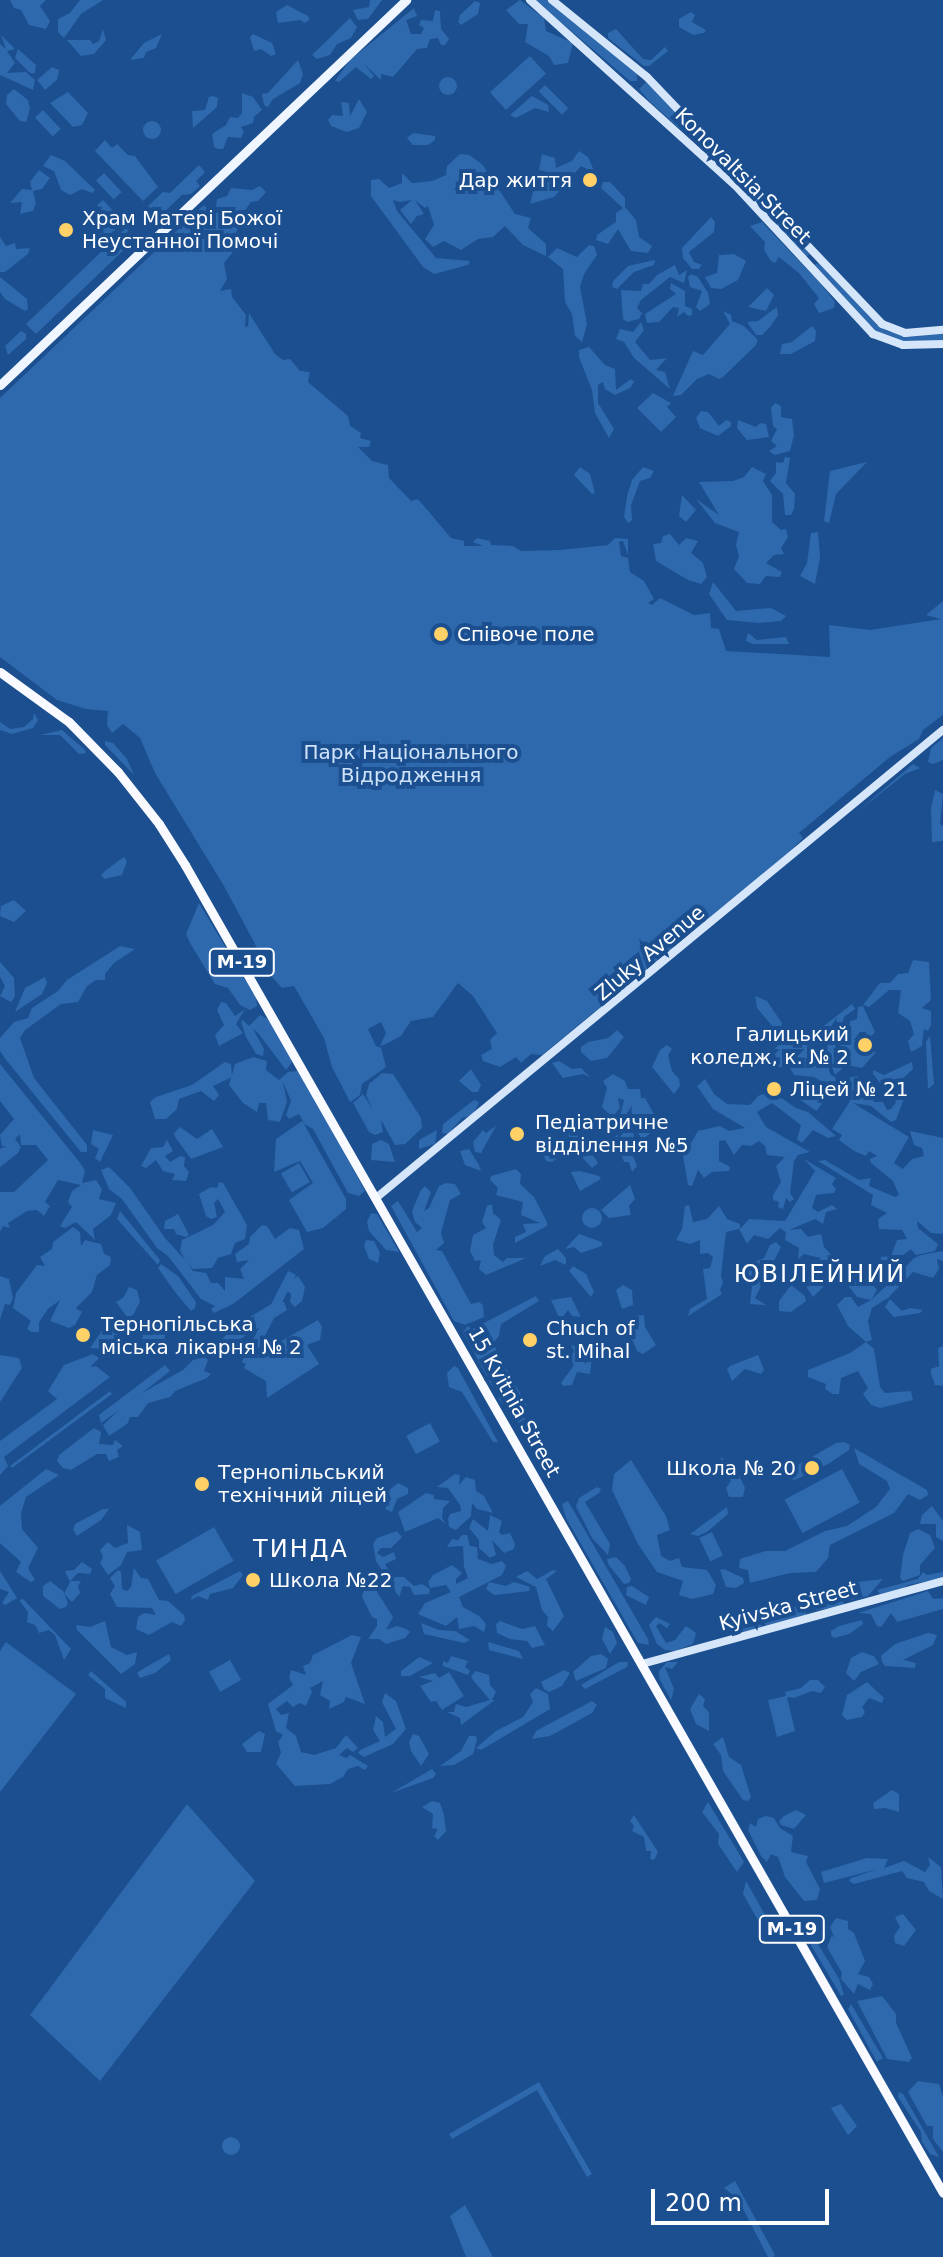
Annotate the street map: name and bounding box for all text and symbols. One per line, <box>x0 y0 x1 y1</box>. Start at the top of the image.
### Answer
street label: Konovaltsia Street <box>670 103 816 249</box>
place label: Дар життя <box>459 168 572 192</box>
marker: Дар життя <box>579 169 601 191</box>
place label: Храм Матері Божої Неустанної Помочі <box>82 206 282 253</box>
marker: Храм Матері Божої Неустанної Помочі <box>57 221 75 239</box>
place label: Співоче поле <box>457 622 594 646</box>
marker: Співоче поле <box>432 625 450 643</box>
park label: Парк Національного Відродження <box>303 741 519 788</box>
street label: Zluky Avenue <box>590 900 710 1006</box>
road number: М-19 <box>208 948 276 976</box>
place label: Галицький коледж, к. № 2 <box>690 1022 849 1069</box>
marker: Галицький коледж, к. № 2 <box>856 1036 874 1054</box>
place label: Ліцей № 21 <box>790 1077 908 1101</box>
marker: Ліцей № 21 <box>765 1080 783 1098</box>
place label: Педіатричне відділення №5 <box>535 1110 689 1157</box>
marker: Педіатричне відділення №5 <box>506 1123 528 1145</box>
district label: ЮВІЛЕЙНИЙ <box>734 1261 906 1289</box>
place label: Тернопільська міська лікарня № 2 <box>101 1312 302 1359</box>
place label: Chuch of st. Mihal <box>546 1316 635 1363</box>
street label: 15 Kvitnia Street <box>463 1323 565 1481</box>
marker: Тернопільська міська лікарня № 2 <box>72 1324 94 1346</box>
marker: Chuch of st. Mihal <box>521 1331 539 1349</box>
place label: Школа № 20 <box>666 1456 796 1480</box>
marker: Школа № 20 <box>803 1459 821 1477</box>
place label: Тернопільський технічний ліцей <box>218 1460 387 1507</box>
marker: Тернопільський технічний ліцей <box>193 1475 211 1493</box>
district label: ТИНДА <box>253 1536 349 1564</box>
place label: Школа №22 <box>269 1568 392 1592</box>
marker: Школа №22 <box>244 1571 262 1589</box>
street label: Kyivska Street <box>716 1576 860 1636</box>
road number: М-19 <box>758 1915 826 1943</box>
scale bar <box>655 2173 833 2223</box>
text: 200 m <box>665 2189 742 2217</box>

